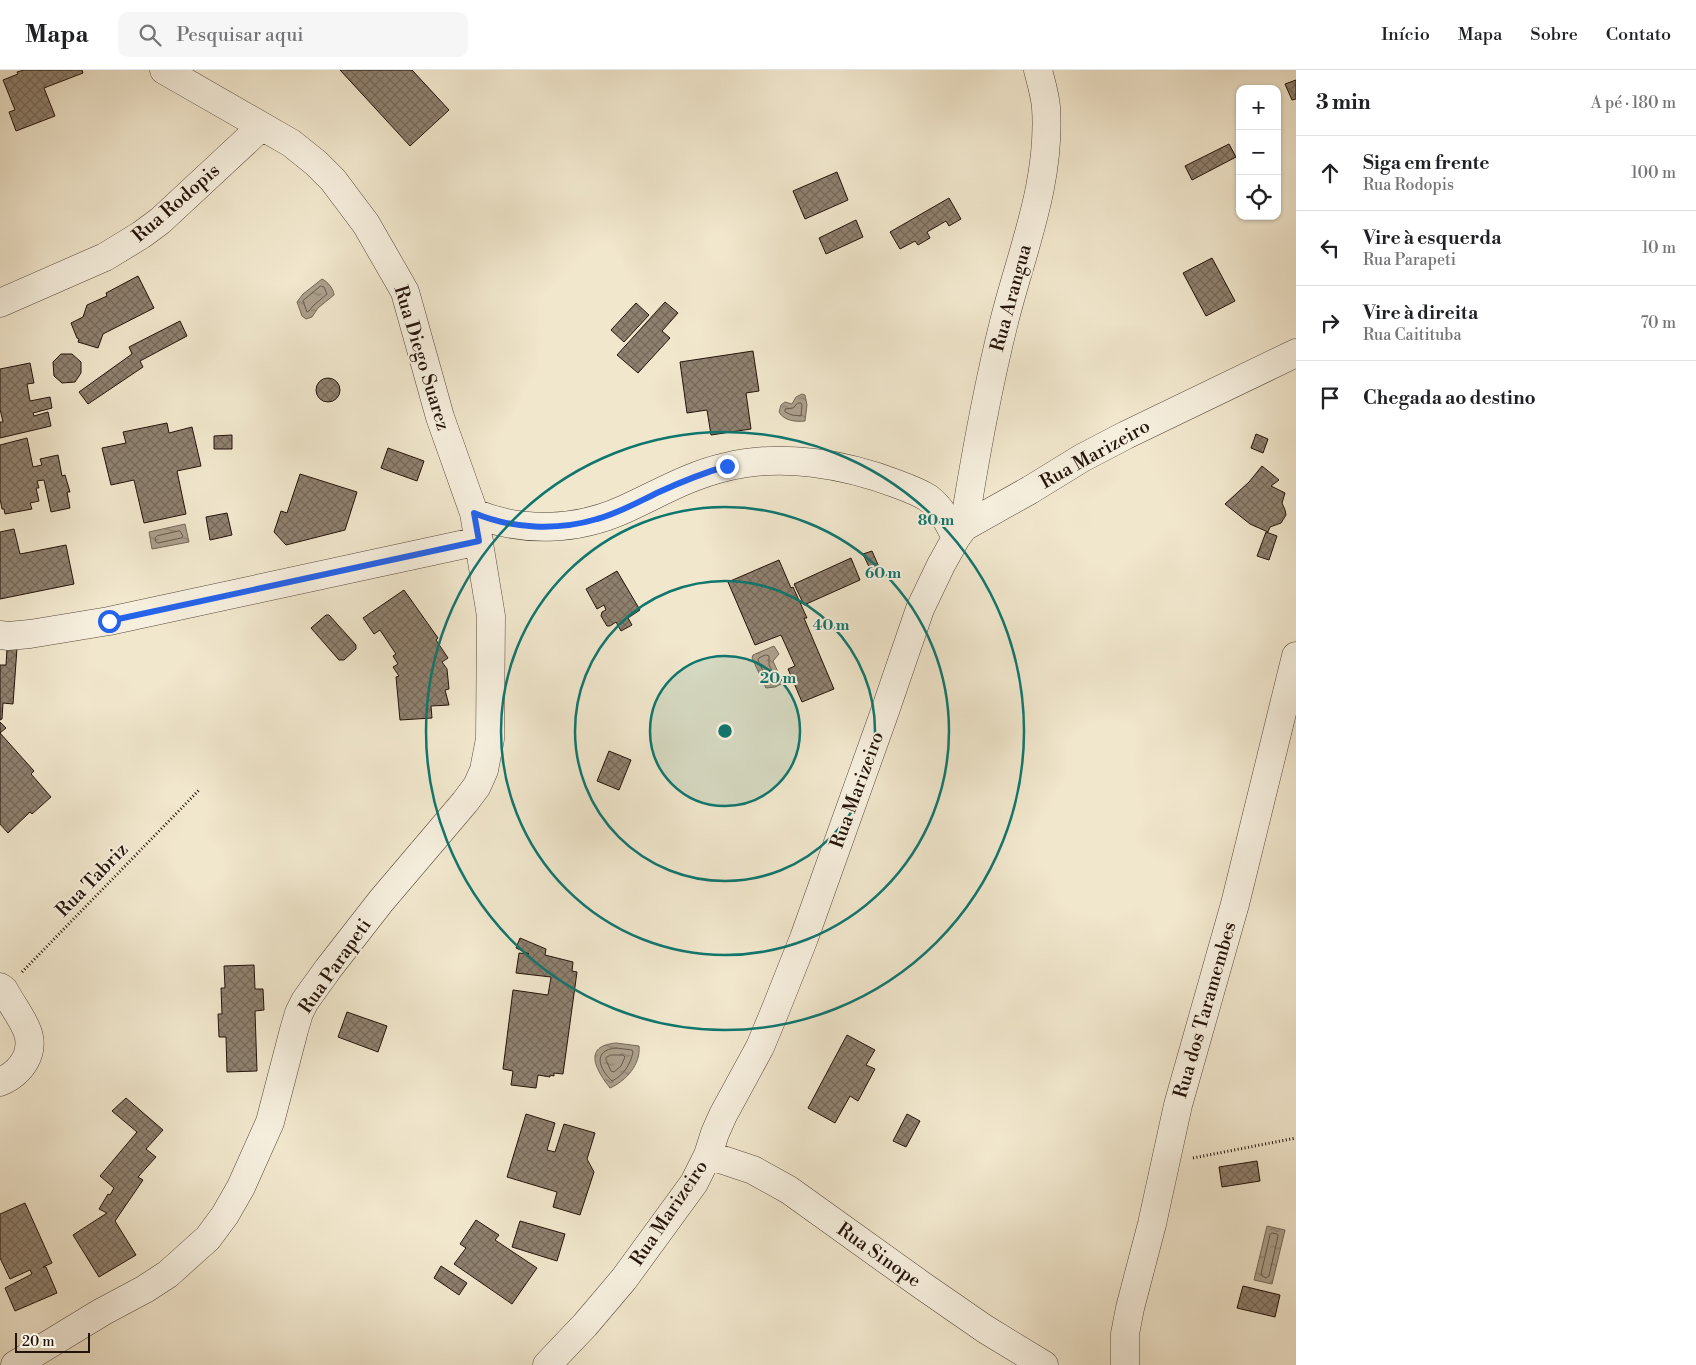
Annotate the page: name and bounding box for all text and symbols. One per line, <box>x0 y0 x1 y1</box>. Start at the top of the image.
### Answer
search box <box>118 12 468 57</box>
text: Mapa <box>25 20 88 50</box>
icon: search <box>136 21 164 49</box>
text: Pesquisar aqui <box>176 23 304 47</box>
text: Início <box>1381 23 1430 46</box>
text: Mapa <box>1458 23 1502 46</box>
text: Sobre <box>1530 23 1578 46</box>
text: Contato <box>1606 23 1671 46</box>
map controls <box>1236 85 1281 220</box>
button: + <box>1236 85 1281 130</box>
text: 3 min <box>1316 90 1371 116</box>
text: A pé · 180 m <box>1591 93 1676 113</box>
button: − <box>1236 130 1281 175</box>
text: Siga em frente <box>1363 151 1490 175</box>
street label: Rua Rodopis <box>127 158 225 248</box>
icon: ahead <box>1316 159 1344 187</box>
text: 100 m <box>1631 163 1676 183</box>
button: locate <box>1236 175 1281 220</box>
text: Rua Rodopis <box>1363 175 1454 195</box>
text: Vire à esquerda <box>1363 226 1502 250</box>
icon: left <box>1316 234 1344 262</box>
text: 10 m <box>1642 238 1676 258</box>
street label: Rua Arangua <box>985 241 1037 354</box>
text: Rua Parapeti <box>1363 250 1456 270</box>
street label: Rua Diego Suarez <box>388 282 456 434</box>
text: Vire à direita <box>1363 301 1478 325</box>
icon: right <box>1316 309 1344 337</box>
text: 70 m <box>1640 313 1676 333</box>
text: Rua Caitituba <box>1363 325 1462 345</box>
icon: arrive <box>1316 384 1344 412</box>
text: Chegada ao destino <box>1363 386 1536 410</box>
street label: Rua Marizeiro <box>1036 414 1154 494</box>
route end <box>716 455 739 478</box>
text: 80 m <box>918 511 955 530</box>
text: 60 m <box>865 564 902 583</box>
route start <box>98 610 121 633</box>
text: 40 m <box>812 616 850 635</box>
text: 20 m <box>760 669 797 688</box>
centre of rings <box>716 722 734 740</box>
street label: Rua Marizeiro <box>825 728 889 852</box>
street label: Rua Tabriz <box>51 838 133 922</box>
street label: Rua Parapeti <box>293 914 377 1018</box>
street label: Rua dos Taramembes <box>1168 919 1242 1101</box>
street label: Rua Marizeiro <box>625 1156 713 1270</box>
street label: Rua Sinope <box>832 1217 926 1293</box>
scale bar <box>15 1330 90 1353</box>
text: 20 m <box>22 1333 54 1351</box>

